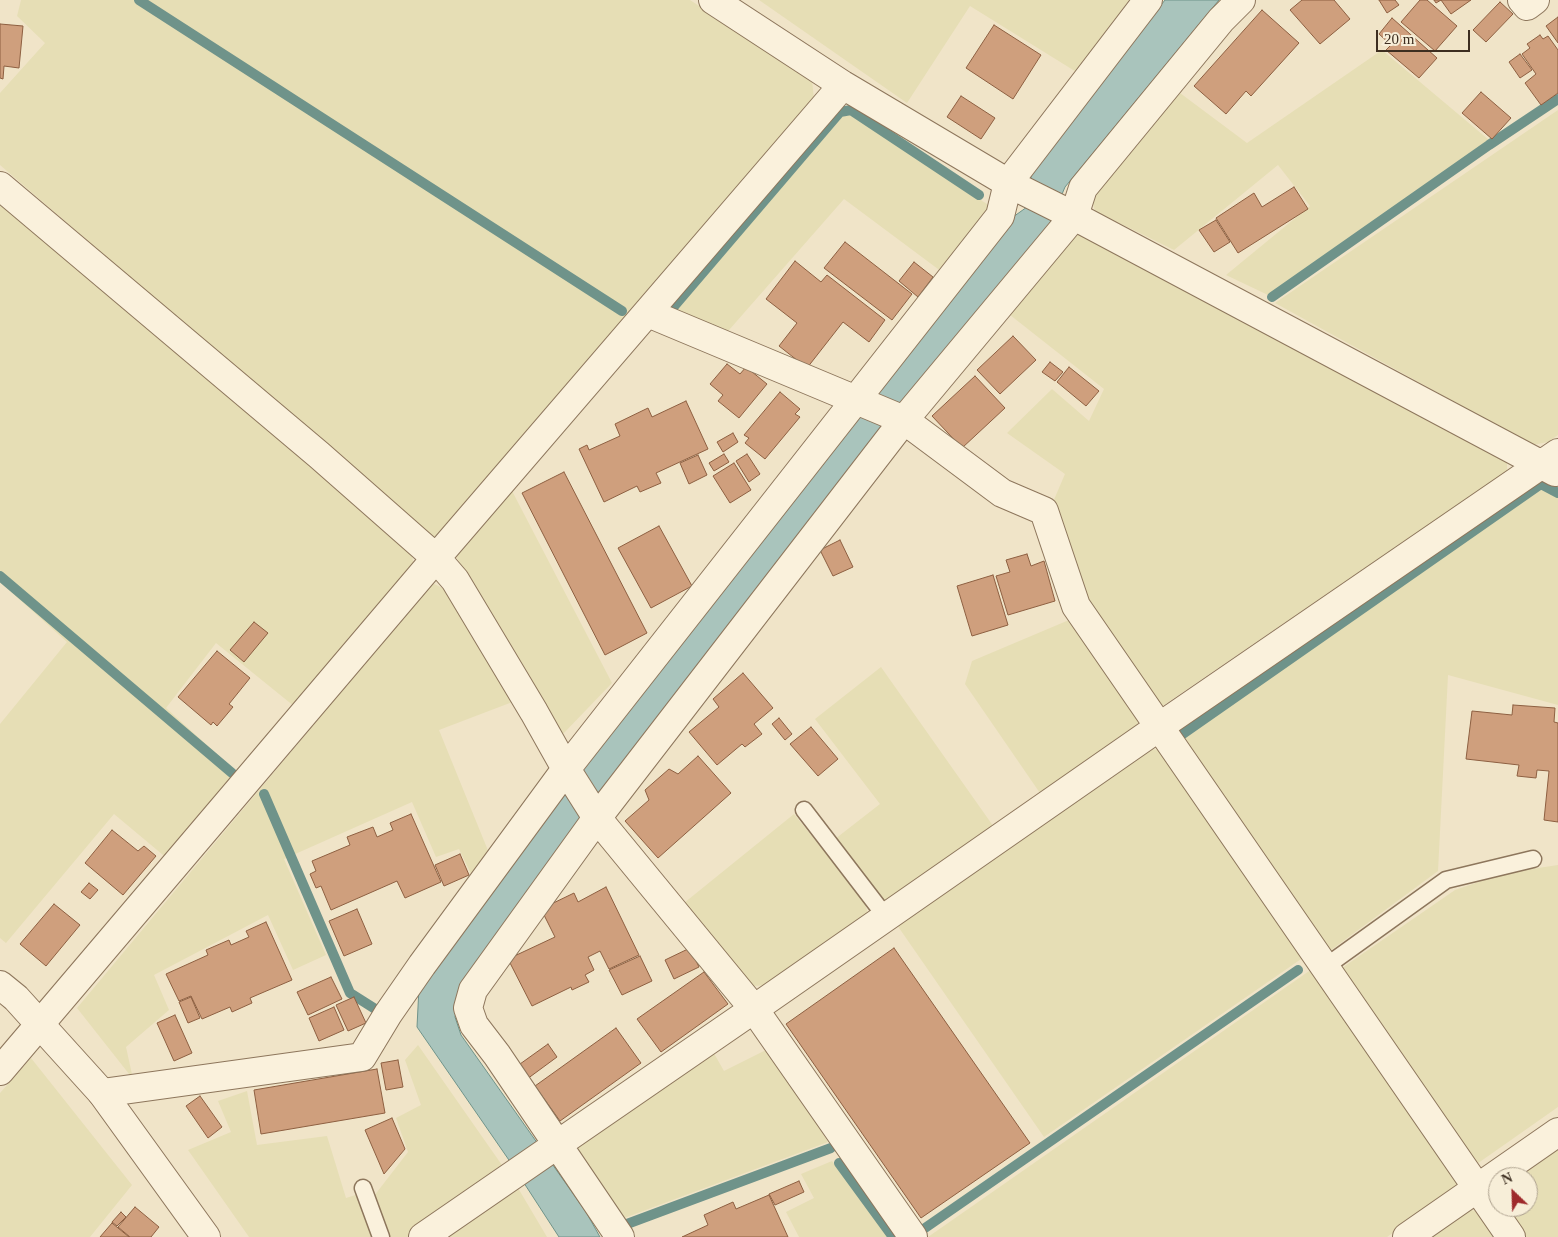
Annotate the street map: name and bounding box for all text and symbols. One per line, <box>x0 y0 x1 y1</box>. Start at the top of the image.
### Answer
scale bar <box>1378 20 1472 52</box>
text: 20 m <box>1384 31 1414 47</box>
north arrow <box>1488 1167 1538 1217</box>
text: N <box>1499 1170 1515 1188</box>

